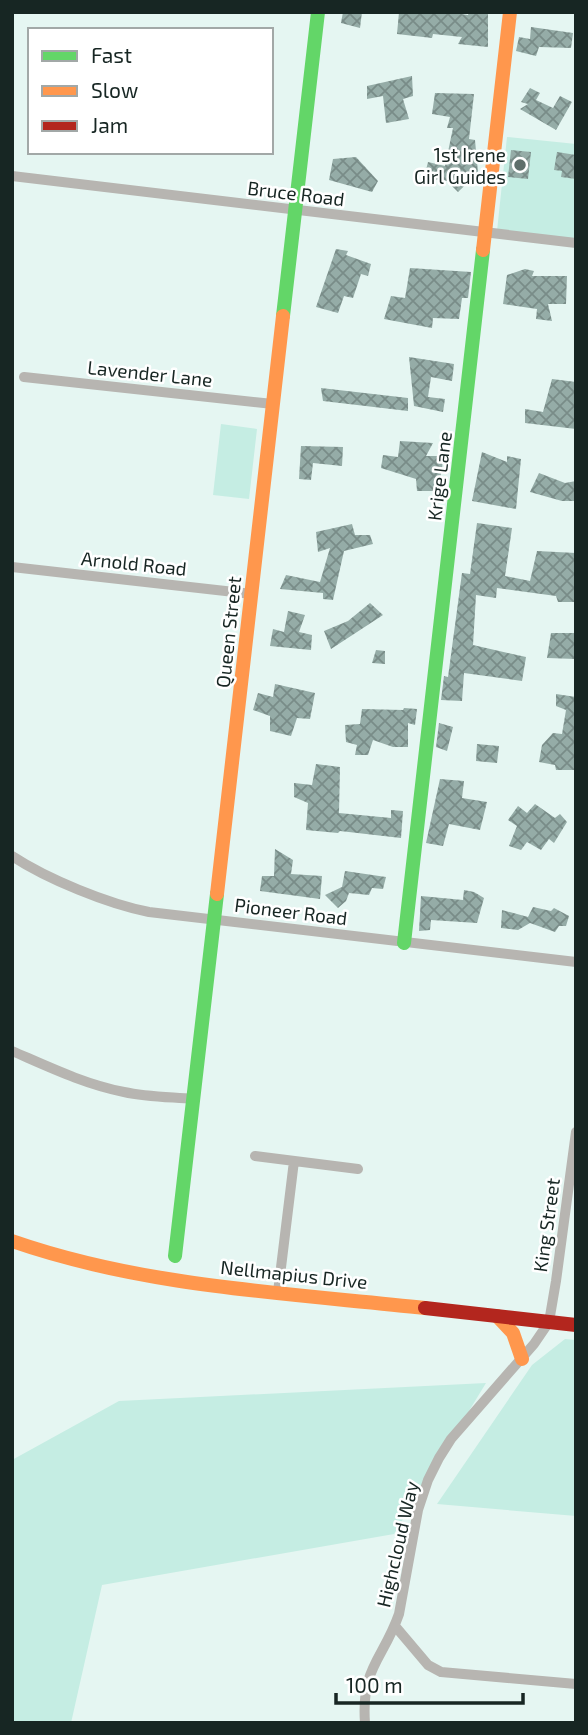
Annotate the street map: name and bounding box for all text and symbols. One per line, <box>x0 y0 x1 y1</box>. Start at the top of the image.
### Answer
legend <box>28 28 273 154</box>
text: Fast <box>91 42 132 67</box>
text: Slow <box>91 77 138 102</box>
text: Jam <box>91 112 128 137</box>
place label: 1st Irene Girl Guides <box>414 143 506 188</box>
marker: 1st Irene Girl Guides <box>512 157 528 173</box>
street label: Bruce Road <box>246 176 346 210</box>
street label: Lavender Lane <box>86 355 214 391</box>
street label: Krige Lane <box>422 430 456 522</box>
street label: Arnold Road <box>80 546 188 580</box>
street label: Queen Street <box>211 575 245 689</box>
street label: Pioneer Road <box>233 893 349 929</box>
street label: King Street <box>528 1177 564 1273</box>
street label: Nellmapius Drive <box>219 1255 369 1293</box>
street label: Highcloud Way <box>371 1479 423 1609</box>
scale bar <box>336 1662 523 1706</box>
text: 100 m <box>346 1672 403 1697</box>

